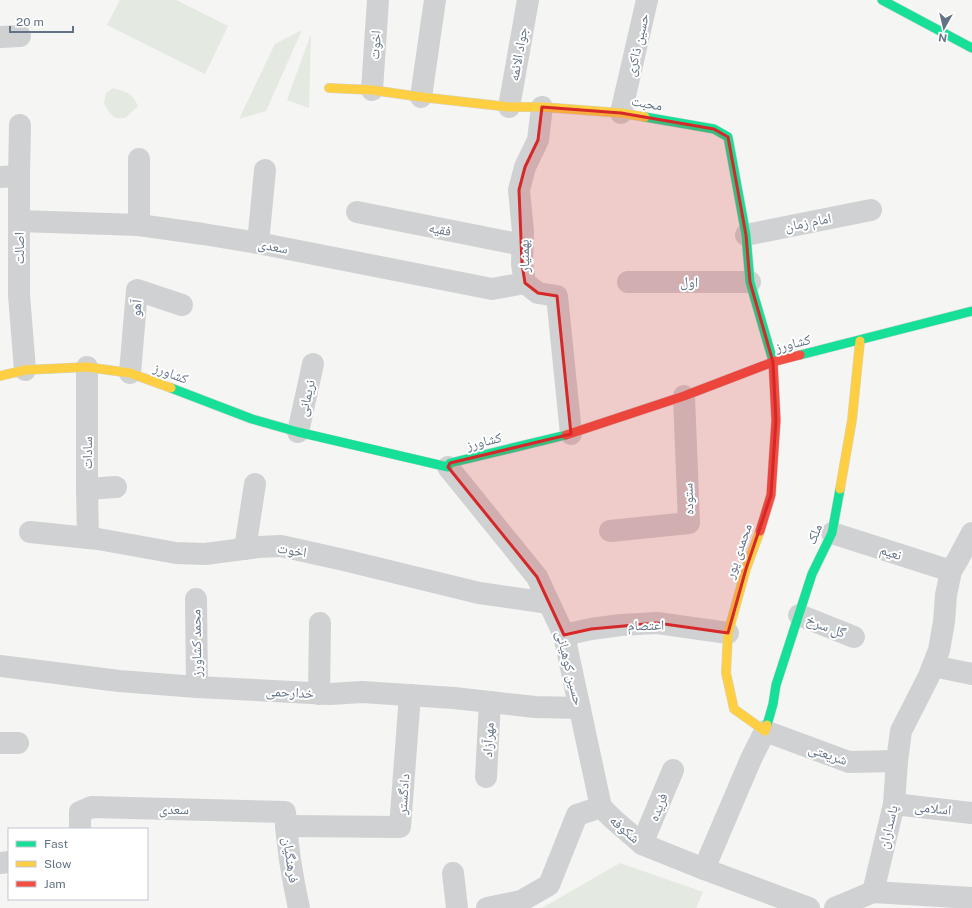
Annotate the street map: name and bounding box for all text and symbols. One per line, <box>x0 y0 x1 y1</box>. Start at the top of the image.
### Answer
scale bar <box>10 8 73 34</box>
north arrow <box>924 8 964 48</box>
street label: حسین ذاکری <box>622 12 653 78</box>
text: 20 m <box>16 15 44 29</box>
street label: جواد الائمه <box>505 26 532 82</box>
street label: اخوت <box>366 30 385 60</box>
text: N <box>938 31 948 44</box>
street label: محبت <box>630 92 664 114</box>
street label: امام زمان <box>783 210 833 236</box>
street label: فقیه <box>427 219 453 239</box>
street label: اصالت <box>11 232 27 264</box>
street label: سعدی <box>256 235 289 258</box>
street label: بهمنیار <box>516 239 533 274</box>
street label: اول <box>680 274 698 291</box>
street label: آهو <box>127 298 146 317</box>
street label: کشاورز <box>773 331 813 356</box>
street label: کشاورز <box>150 359 191 388</box>
street label: نریمانی <box>294 378 319 418</box>
street label: کشاورز <box>464 429 504 454</box>
street label: سادات <box>79 437 95 469</box>
street label: ستوده <box>679 483 698 515</box>
street label: محمدی پور <box>721 521 756 582</box>
street label: ملک <box>803 521 825 547</box>
street label: اخوت <box>276 540 308 561</box>
street label: نعیم <box>877 541 904 565</box>
street label: محمد کشاورز <box>187 609 206 678</box>
street label: گل سرخ <box>803 611 848 643</box>
street label: اعتصام <box>627 617 665 635</box>
street label: حسین کوهیانی <box>552 629 587 707</box>
street label: خدارحمی <box>265 683 315 702</box>
street label: مهرآزاد <box>479 722 498 758</box>
street label: شریعتی <box>806 740 850 769</box>
street label: دادگستر <box>394 773 413 816</box>
street label: فریده <box>645 791 672 824</box>
street label: اسلامی <box>914 798 952 819</box>
street label: سعدی <box>159 801 189 818</box>
street label: پاسداران <box>875 803 902 851</box>
street label: شکوفه <box>606 812 643 847</box>
legend <box>8 828 148 900</box>
street label: فرهنگیان <box>279 836 302 884</box>
text: Fast <box>44 837 69 851</box>
text: Slow <box>44 857 72 871</box>
text: Jam <box>44 877 66 891</box>

